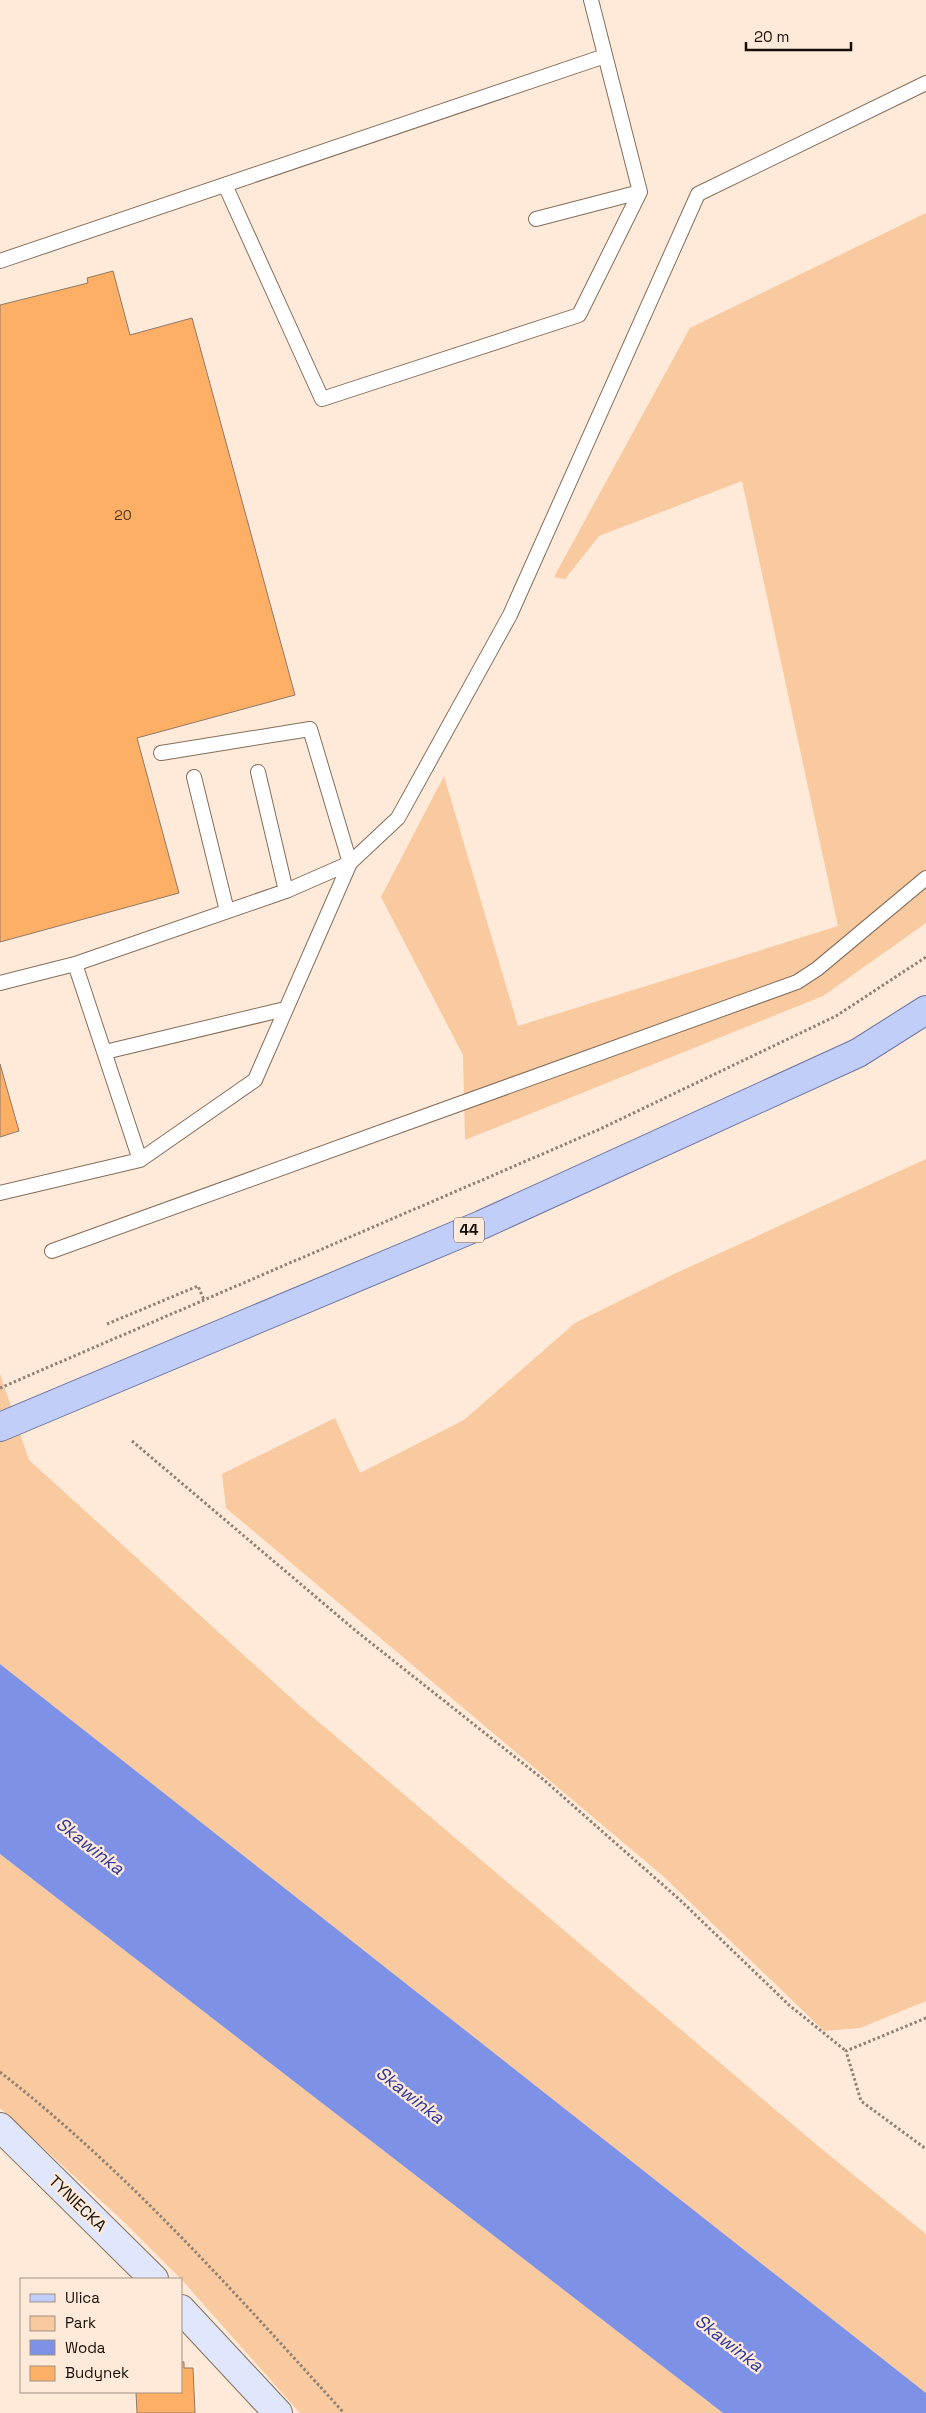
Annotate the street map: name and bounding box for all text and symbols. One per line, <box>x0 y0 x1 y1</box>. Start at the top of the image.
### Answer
scale bar <box>746 20 851 52</box>
text: 20 m <box>754 27 789 46</box>
house number: 20 <box>114 506 132 524</box>
road number: 44 <box>454 1218 484 1242</box>
water label: Skawinka <box>52 1812 130 1880</box>
water label: Skawinka <box>372 2061 450 2129</box>
street label: TYNIECKA <box>44 2171 111 2236</box>
legend <box>20 2278 182 2393</box>
text: Ulica <box>65 2288 100 2307</box>
water label: Skawinka <box>691 2309 769 2377</box>
text: Park <box>65 2313 96 2332</box>
text: Woda <box>65 2338 106 2357</box>
text: Budynek <box>65 2363 129 2382</box>

